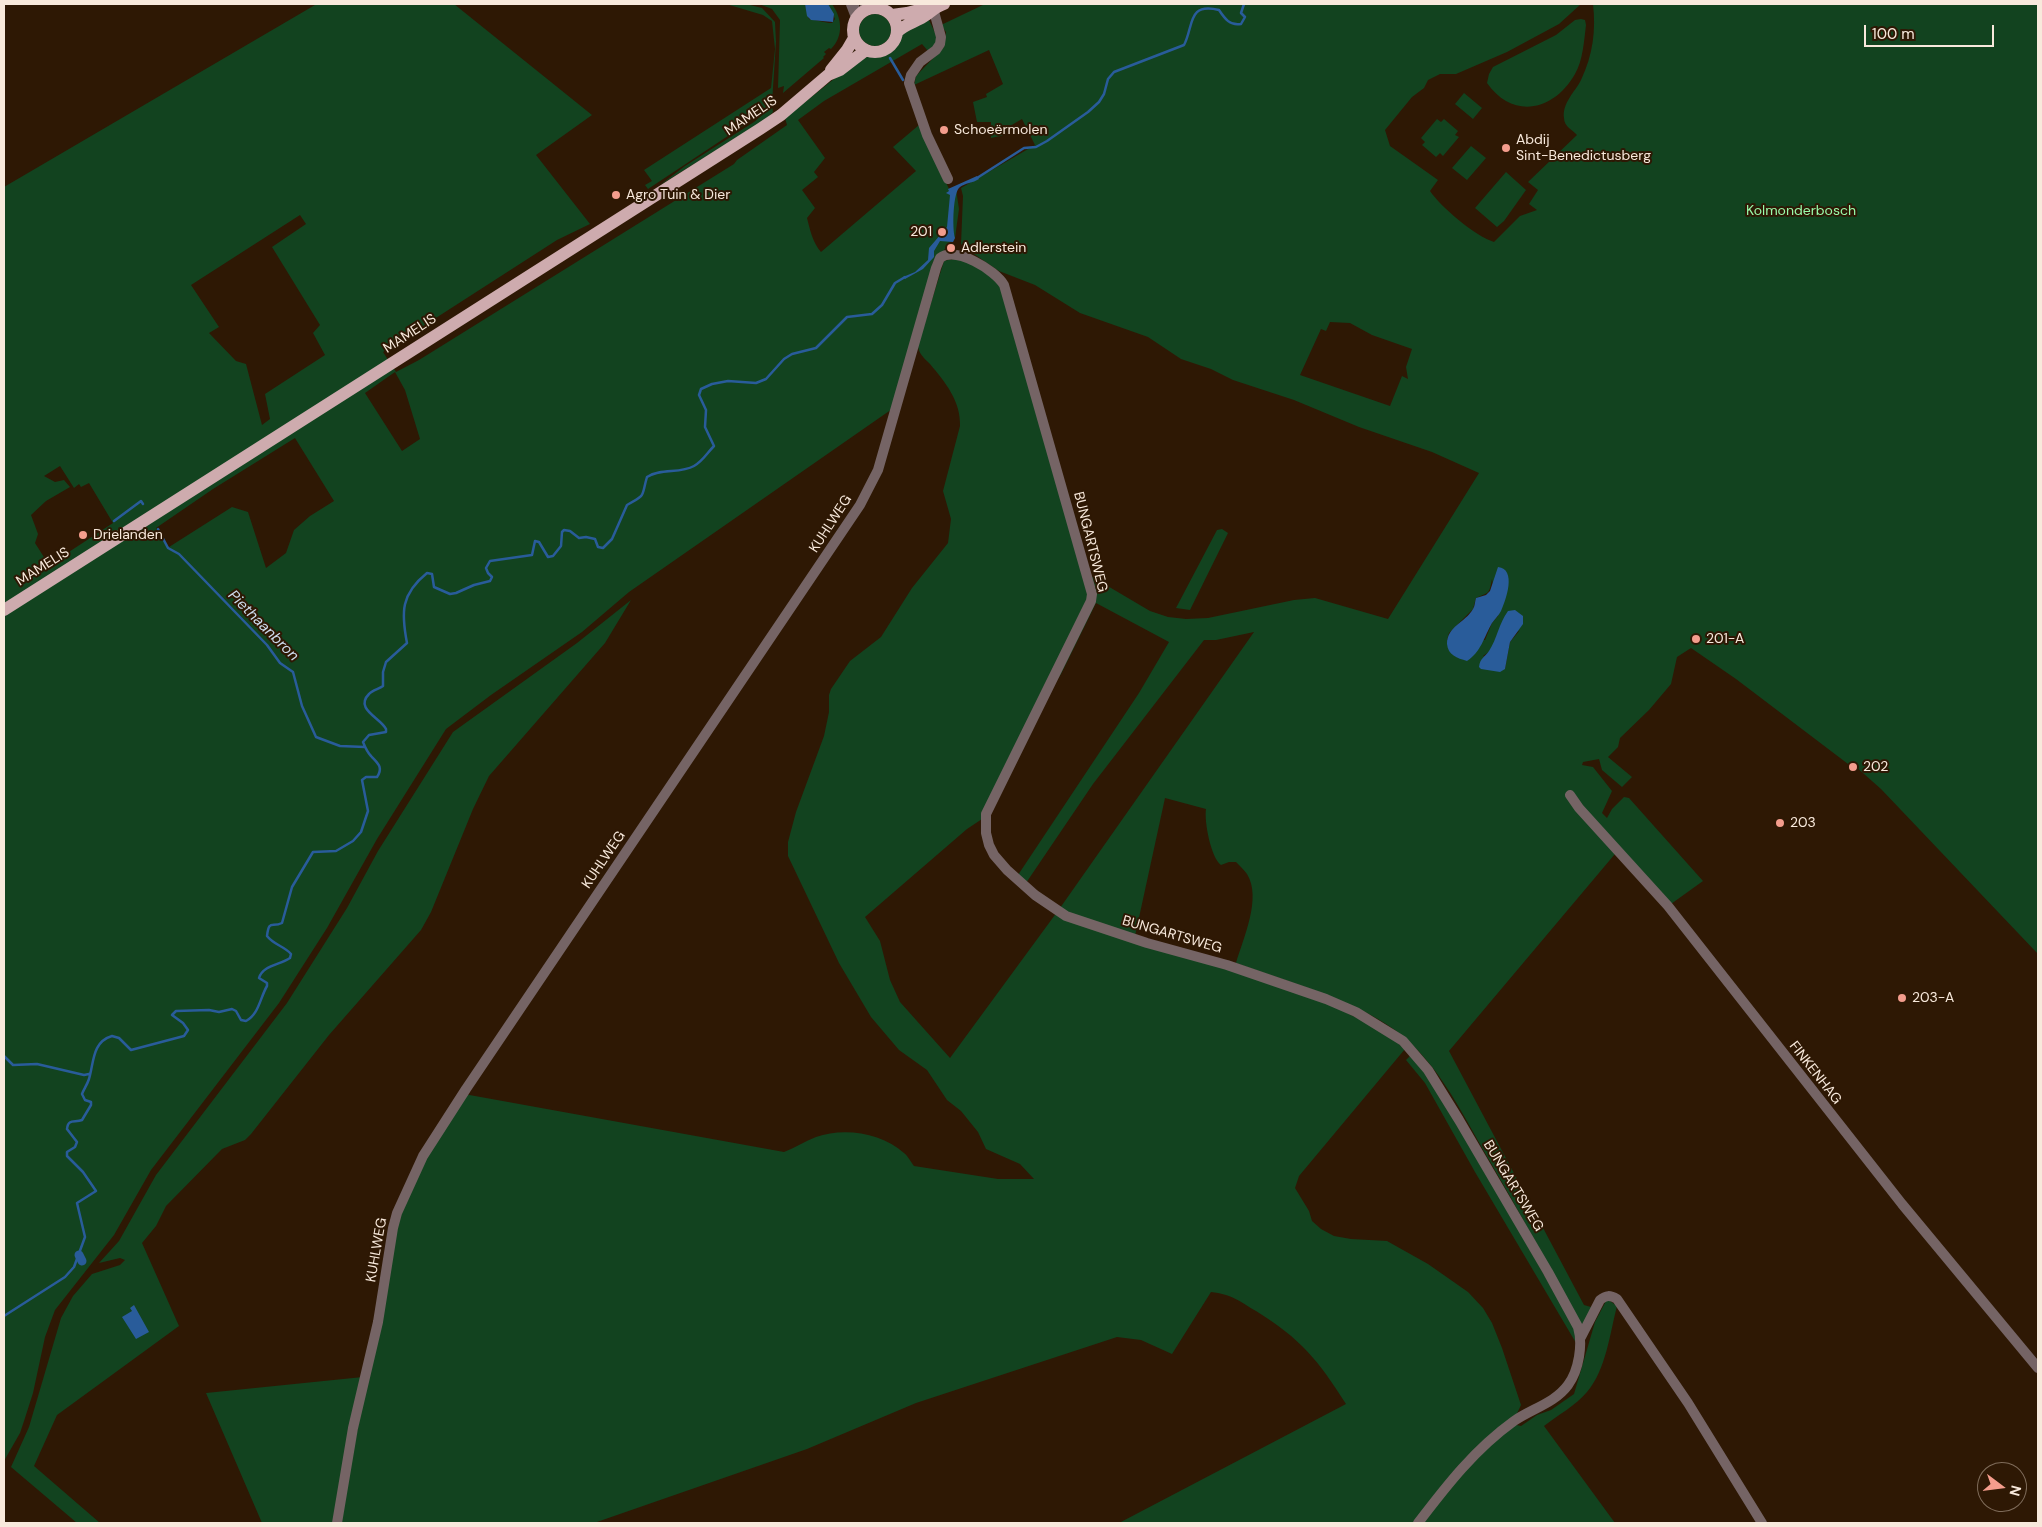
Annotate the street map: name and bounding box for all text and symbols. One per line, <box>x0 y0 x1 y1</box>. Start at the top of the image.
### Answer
scale bar <box>1867 15 1997 47</box>
text: 100 m <box>1872 24 1915 44</box>
street label: MAMELIS <box>722 92 780 140</box>
place label: Schoeërmolen <box>954 122 1047 138</box>
marker: Schoeërmolen <box>938 124 950 136</box>
place label: Abdij Sint-Benedictusberg <box>1516 132 1651 164</box>
marker: Abdij Sint-Benedictusberg <box>1500 142 1512 154</box>
place label: Agro Tuin & Dier <box>626 187 730 203</box>
marker: Agro Tuin & Dier <box>610 189 622 201</box>
park label: Kolmonderbosch <box>1746 203 1856 219</box>
place label: 201 <box>910 224 932 240</box>
marker: 201 <box>936 226 948 238</box>
place label: Adlerstein <box>961 240 1026 256</box>
marker: Adlerstein <box>945 242 957 254</box>
street label: MAMELIS <box>380 311 440 357</box>
street label: BUNGARTSWEG <box>1069 490 1111 594</box>
street label: KUHLWEG <box>806 492 856 556</box>
place label: Drielanden <box>93 527 163 543</box>
marker: Drielanden <box>77 529 89 541</box>
street label: MAMELIS <box>13 544 73 590</box>
water label: Piethaanbron <box>224 587 302 665</box>
place label: 201-A <box>1706 631 1744 647</box>
marker: 201-A <box>1690 633 1702 645</box>
place label: 202 <box>1863 759 1888 775</box>
marker: 202 <box>1847 761 1859 773</box>
place label: 203 <box>1790 815 1816 831</box>
marker: 203 <box>1774 817 1786 829</box>
street label: KUHLWEG <box>579 828 629 892</box>
street label: BUNGARTSWEG <box>1120 913 1224 957</box>
place label: 203-A <box>1912 990 1954 1006</box>
marker: 203-A <box>1896 992 1908 1004</box>
street label: FINKENHAG <box>1785 1038 1845 1108</box>
street label: BUNGARTSWEG <box>1479 1137 1547 1235</box>
street label: KUHLWEG <box>363 1216 391 1284</box>
north arrow <box>1977 1462 2027 1512</box>
text: N <box>2006 1483 2026 1498</box>

